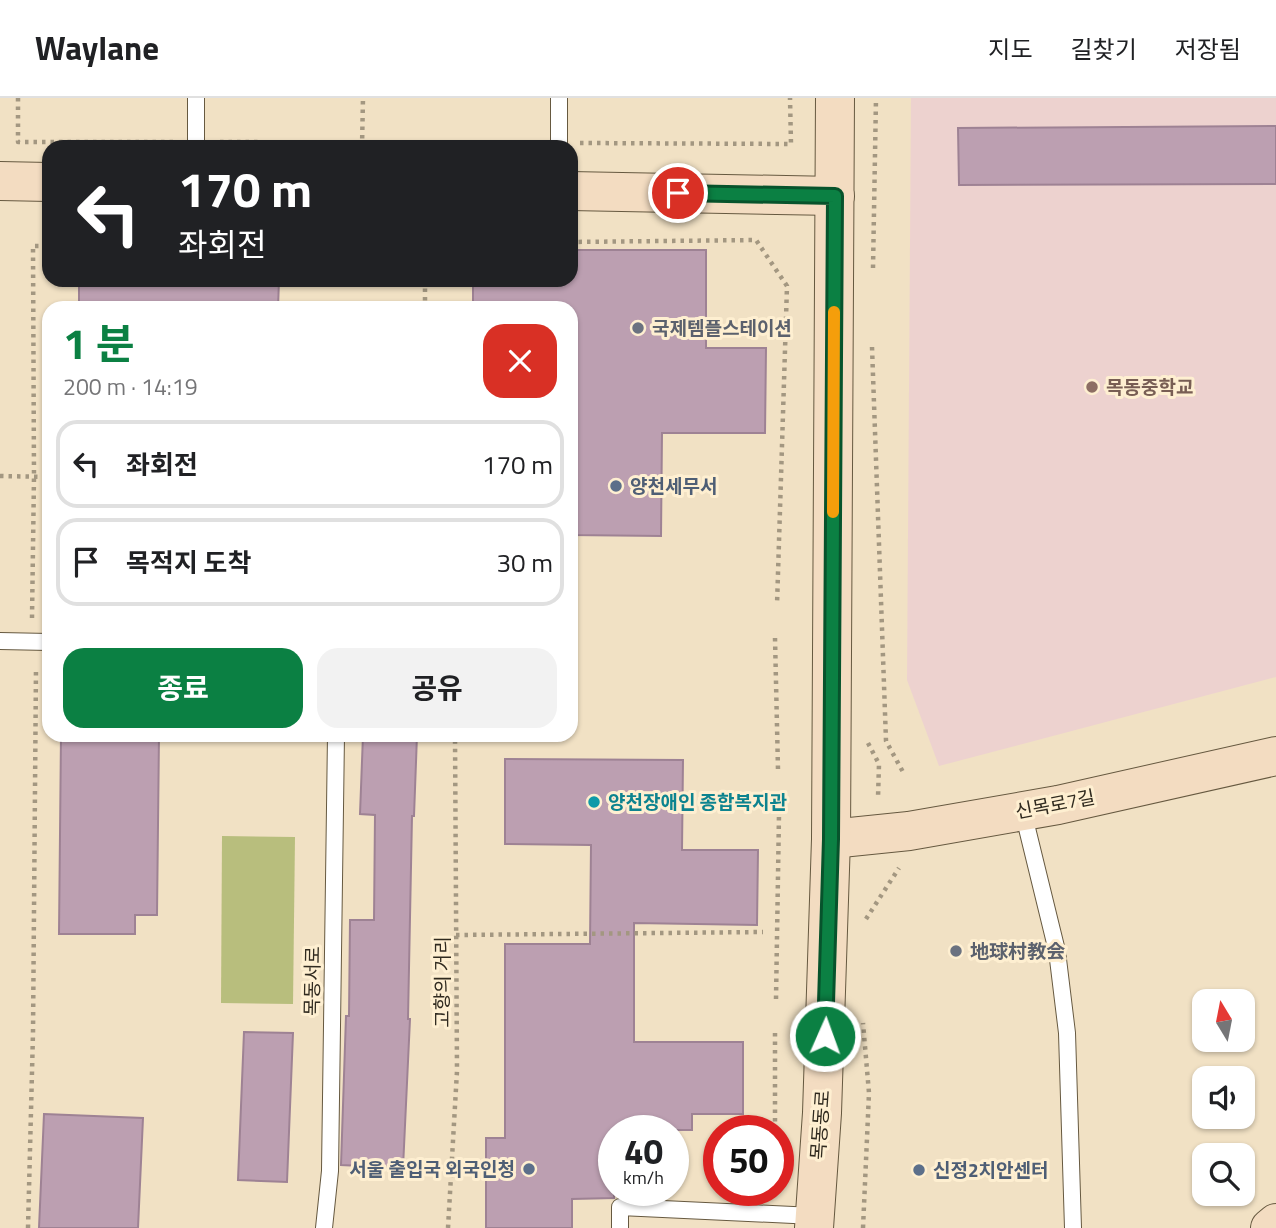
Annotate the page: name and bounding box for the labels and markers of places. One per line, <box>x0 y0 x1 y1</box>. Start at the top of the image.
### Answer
pin <box>648 163 708 223</box>
place label: 국제템플스테이션 <box>652 313 792 342</box>
marker: 국제템플스테이션 <box>630 320 646 336</box>
place label: 목동중학교 <box>1106 372 1193 401</box>
marker: 목동중학교 <box>1084 379 1100 395</box>
place label: 양천세무서 <box>630 471 717 500</box>
marker: 양천세무서 <box>608 478 624 494</box>
place label: 양천장애인 종합복지관 <box>608 787 788 816</box>
marker: 양천장애인 종합복지관 <box>586 794 602 810</box>
place label: 地球村教会 <box>970 936 1065 965</box>
marker: 地球村教会 <box>948 943 964 959</box>
place label: 서울 출입국 외국인청 <box>349 1154 515 1183</box>
place label: 신정2치안센터 <box>933 1155 1049 1184</box>
marker: 서울 출입국 외국인청 <box>521 1161 537 1177</box>
marker: 신정2치안센터 <box>911 1162 927 1178</box>

